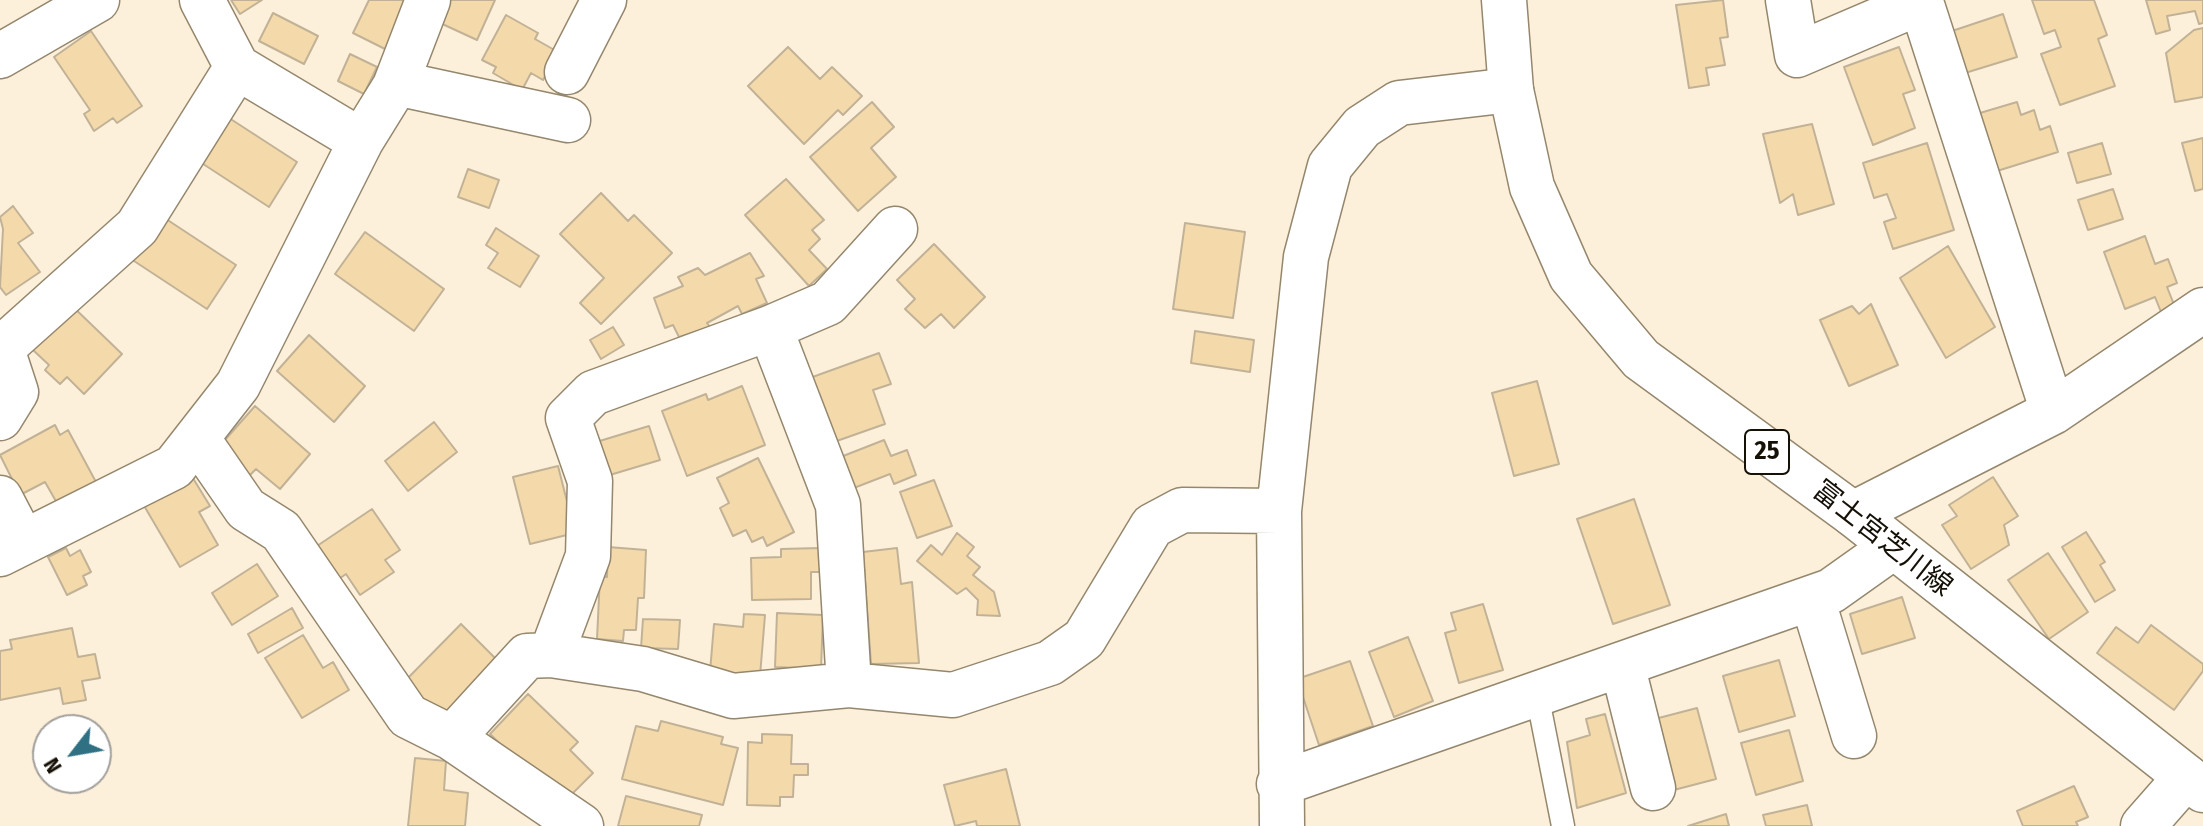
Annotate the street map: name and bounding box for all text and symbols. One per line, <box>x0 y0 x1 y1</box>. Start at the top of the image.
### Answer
road number: 25 <box>1745 430 1789 474</box>
street label: 富士宮芝川線 <box>1805 474 1959 604</box>
north arrow <box>32 714 112 794</box>
text: N <box>38 753 68 778</box>

